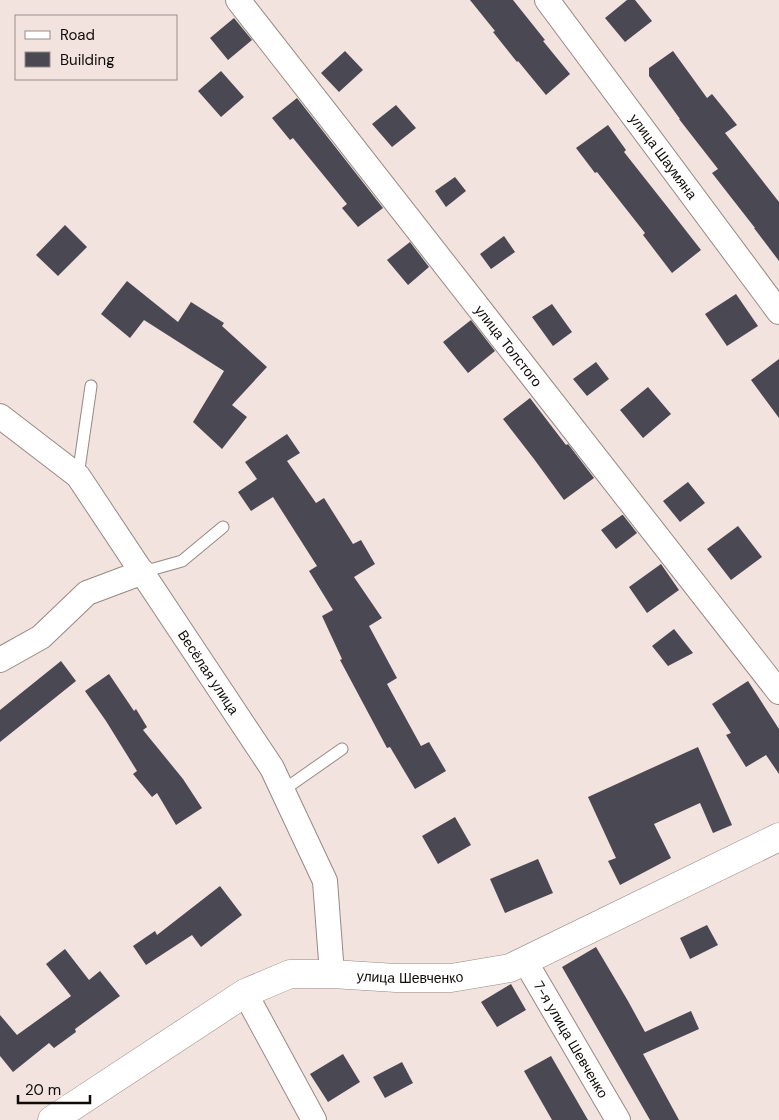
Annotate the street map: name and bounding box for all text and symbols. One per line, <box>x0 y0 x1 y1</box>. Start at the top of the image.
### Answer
legend <box>15 15 178 80</box>
text: Road <box>60 25 95 45</box>
text: Building <box>60 50 115 70</box>
street label: улица Шаумяна <box>626 110 701 203</box>
street label: улица Толстого <box>471 301 546 391</box>
street label: Весёлая улица <box>174 627 243 718</box>
street label: улица Шевченко <box>356 967 465 987</box>
street label: 7-я улица Шевченко <box>530 978 612 1101</box>
scale bar <box>18 1072 90 1104</box>
text: 20 m <box>25 1080 61 1100</box>

